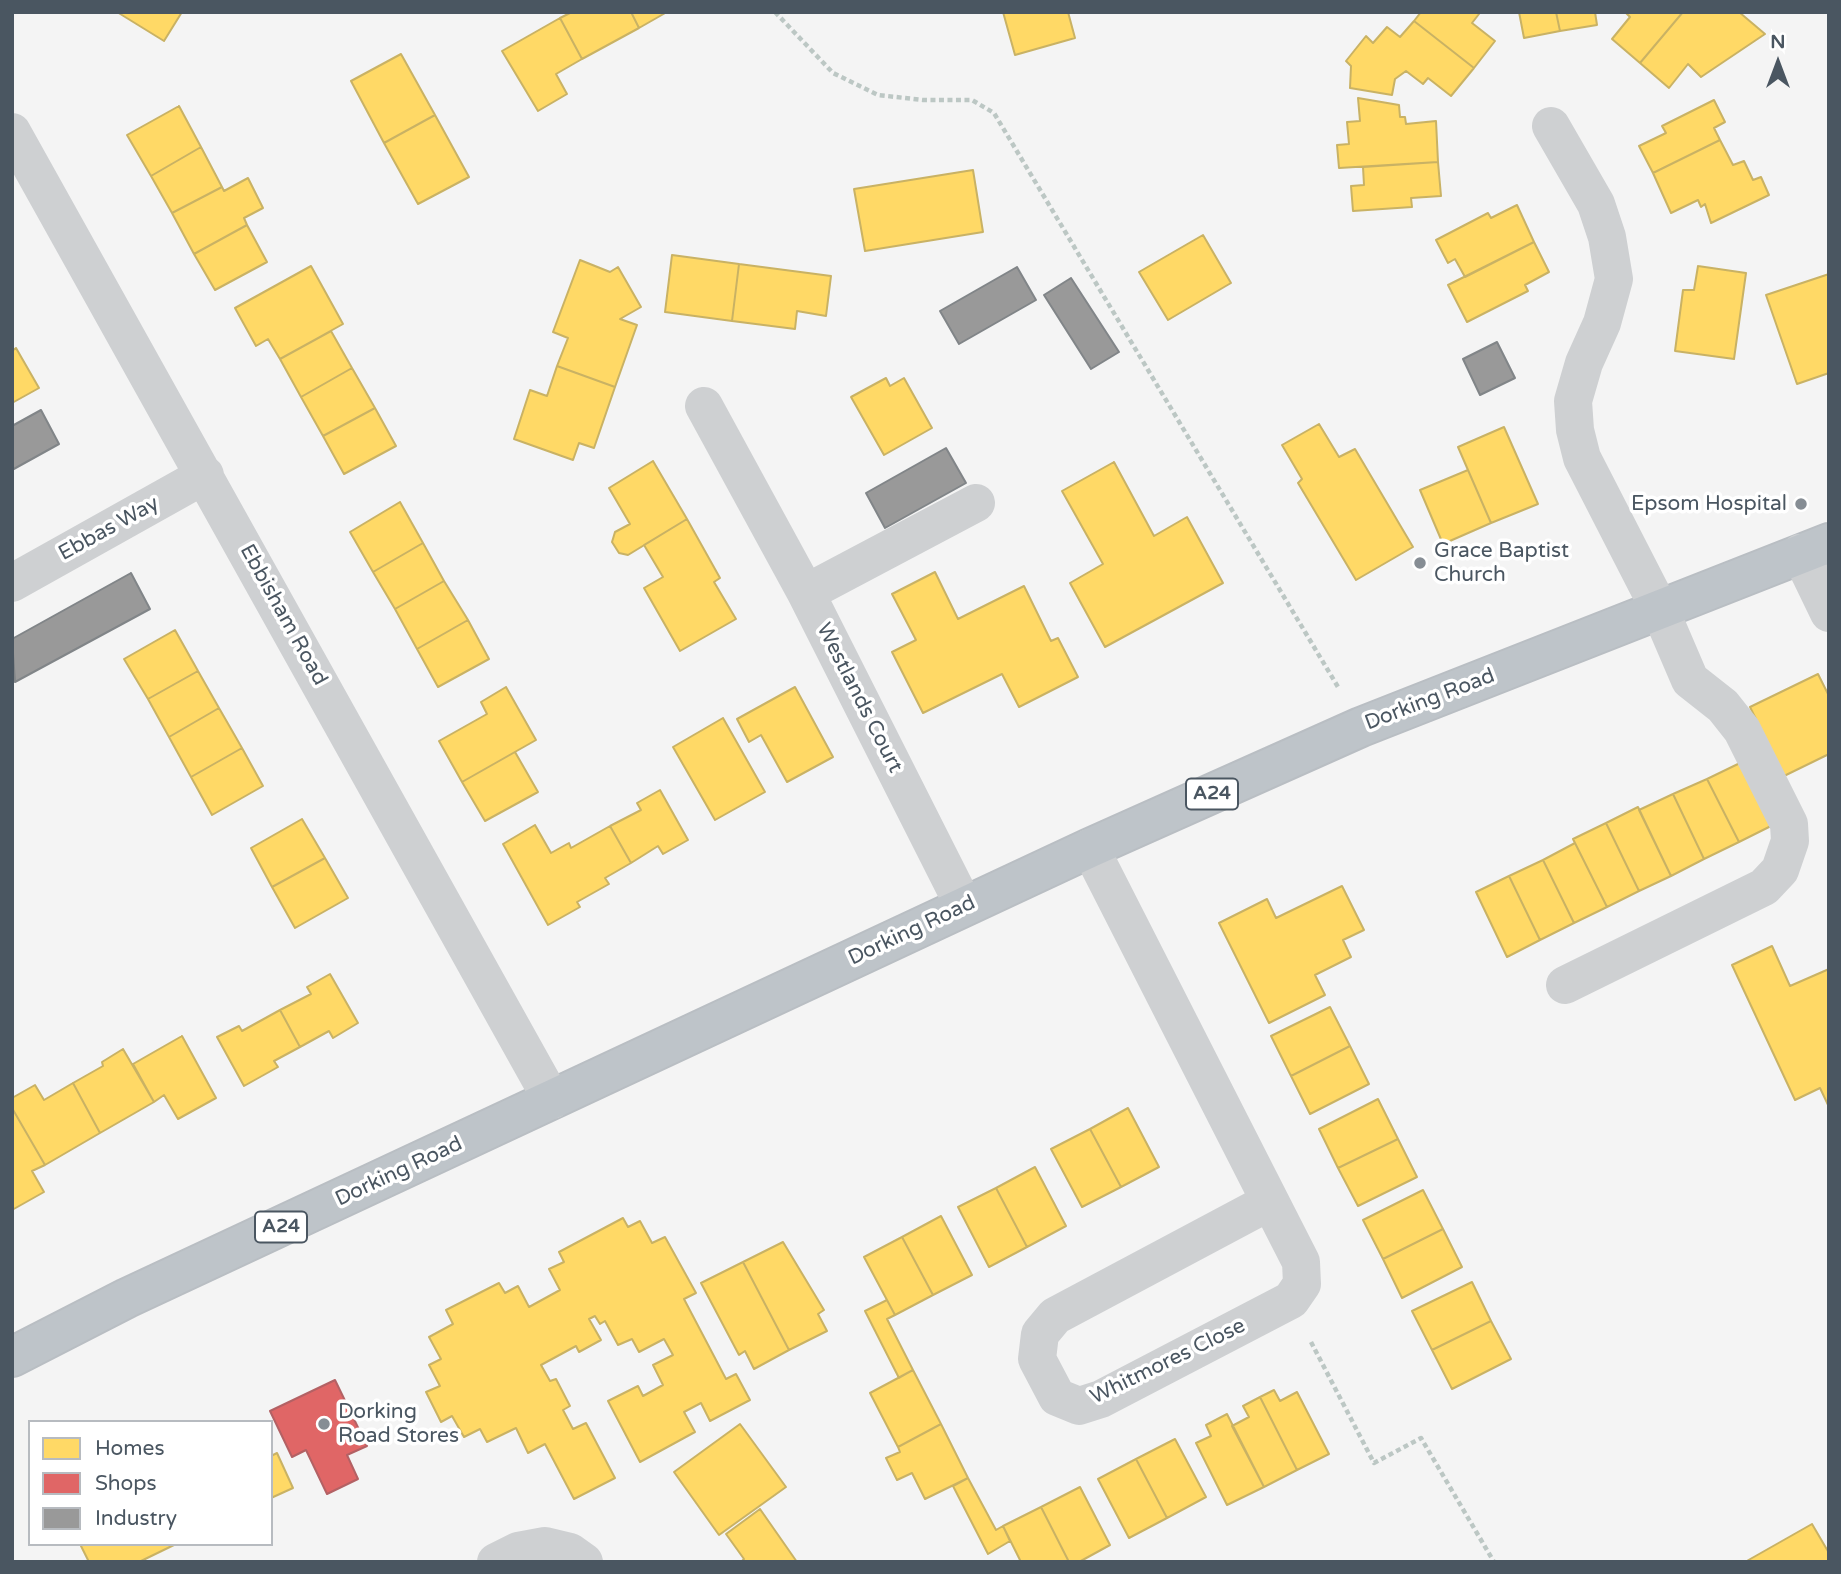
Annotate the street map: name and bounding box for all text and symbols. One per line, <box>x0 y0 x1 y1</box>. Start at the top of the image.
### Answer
north arrow <box>1743 28 1813 98</box>
text: N <box>1770 31 1786 53</box>
street label: Ebbas Way <box>55 491 163 567</box>
place label: Epsom Hospital <box>1631 491 1787 517</box>
marker: Epsom Hospital <box>1793 496 1809 512</box>
place label: Grace Baptist Church <box>1434 538 1569 588</box>
street label: Ebbisham Road <box>234 540 332 690</box>
marker: Grace Baptist Church <box>1412 555 1428 571</box>
street label: Westlands Court <box>810 619 908 777</box>
street label: Dorking Road <box>1361 664 1499 736</box>
road number: A24 <box>1186 778 1238 810</box>
street label: Dorking Road <box>845 891 979 971</box>
street label: Dorking Road <box>332 1132 466 1212</box>
road number: A24 <box>255 1212 307 1242</box>
street label: Whitmores Close <box>1087 1314 1249 1410</box>
place label: Dorking Road Stores <box>338 1399 459 1449</box>
marker: Dorking Road Stores <box>316 1416 332 1432</box>
legend <box>28 1420 273 1546</box>
text: Homes <box>95 1436 165 1461</box>
text: Shops <box>95 1471 157 1496</box>
text: Industry <box>95 1506 177 1531</box>

